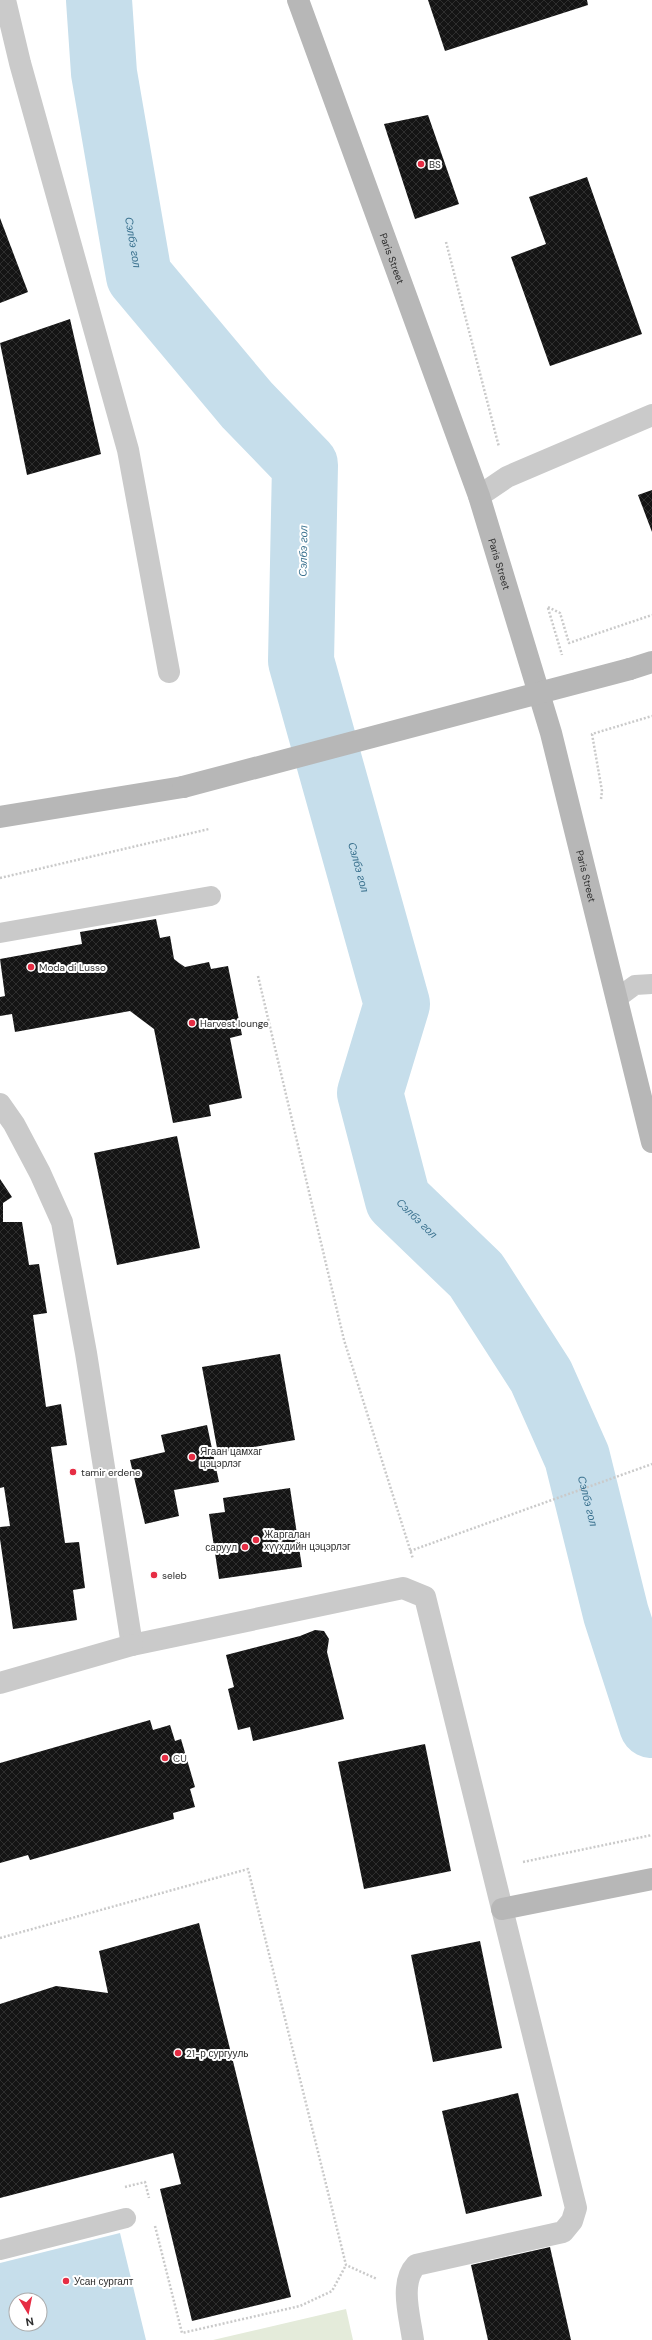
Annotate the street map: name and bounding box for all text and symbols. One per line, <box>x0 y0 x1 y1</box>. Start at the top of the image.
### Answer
place label: BS <box>429 158 441 171</box>
marker: BS <box>416 159 426 169</box>
water label: Сэлбэ гол <box>122 216 144 269</box>
street label: Paris Street <box>377 231 407 286</box>
water label: Сэлбэ гол <box>296 525 310 577</box>
street label: Paris Street <box>485 537 513 592</box>
water label: Сэлбэ гол <box>345 841 372 894</box>
street label: Paris Street <box>573 849 599 904</box>
place label: Moda di Lusso <box>39 961 106 974</box>
marker: Moda di Lusso <box>26 962 36 972</box>
place label: Harvest lounge <box>200 1017 269 1030</box>
marker: Harvest lounge <box>187 1018 197 1028</box>
water label: Сэлбэ гол <box>394 1195 440 1241</box>
place label: Ягаан цамхаг цэцэрлэг <box>200 1445 263 1470</box>
marker: Ягаан цамхаг цэцэрлэг <box>187 1452 197 1462</box>
place label: tamir erdene <box>81 1466 141 1479</box>
marker: tamir erdene <box>68 1467 78 1477</box>
water label: Сэлбэ гол <box>575 1474 601 1528</box>
place label: Жаргалан хүүхдийн цэцэрлэг <box>264 1528 351 1553</box>
marker: Жаргалан хүүхдийн цэцэрлэг <box>251 1535 261 1545</box>
place label: саруул <box>205 1541 237 1554</box>
marker: саруул <box>240 1542 250 1552</box>
place label: seleb <box>162 1569 187 1582</box>
marker: seleb <box>149 1570 159 1580</box>
place label: CU <box>173 1752 187 1765</box>
marker: CU <box>160 1753 170 1763</box>
place label: 21-р сургууль <box>186 2047 248 2060</box>
marker: 21-р сургууль <box>173 2048 183 2058</box>
place label: Усан сургалт <box>74 2275 134 2288</box>
marker: Усан сургалт <box>61 2276 71 2286</box>
north arrow <box>8 2292 48 2332</box>
text: N <box>25 2314 35 2329</box>

